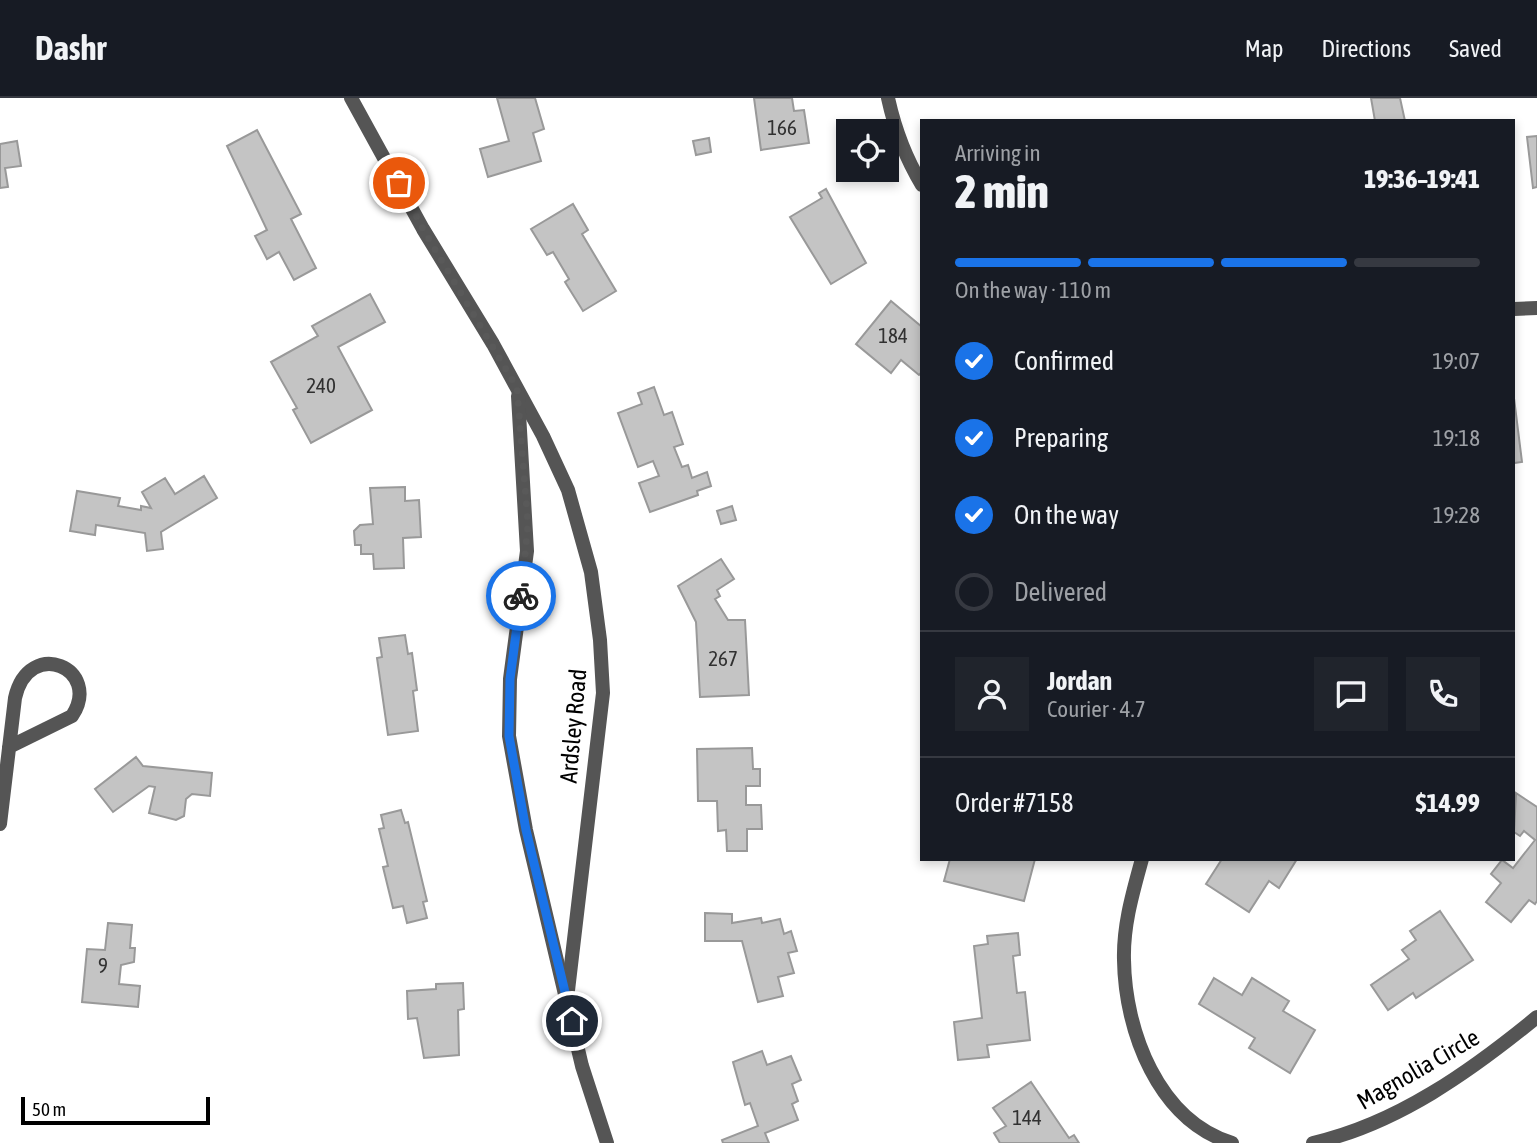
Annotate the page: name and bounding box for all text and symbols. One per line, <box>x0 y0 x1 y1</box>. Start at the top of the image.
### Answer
text: Dashr <box>35 29 106 67</box>
text: Map <box>1245 35 1283 62</box>
text: Directions <box>1321 35 1411 62</box>
text: Saved <box>1449 35 1502 62</box>
house number: 166 <box>767 115 797 139</box>
map controls <box>836 119 899 182</box>
button: locate <box>836 119 899 182</box>
text: Arriving in <box>955 140 1041 166</box>
pin <box>369 153 429 213</box>
icon: bag <box>380 164 418 202</box>
text: 19:36–19:41 <box>1364 164 1480 194</box>
text: 2 min <box>955 165 1049 218</box>
text: On the way · 110 m <box>955 277 1111 303</box>
house number: 184 <box>878 323 908 347</box>
icon: check <box>955 342 993 380</box>
text: Confirmed <box>1014 346 1114 376</box>
text: 19:07 <box>1432 348 1480 374</box>
house number: 240 <box>306 373 336 397</box>
icon: check <box>955 419 993 457</box>
text: Preparing <box>1014 423 1108 453</box>
text: 19:18 <box>1433 425 1480 451</box>
icon: check <box>955 496 993 534</box>
text: On the way <box>1014 500 1119 530</box>
text: 19:28 <box>1433 502 1480 528</box>
courier <box>486 561 556 631</box>
icon: bike <box>502 577 540 615</box>
text: Delivered <box>1014 577 1107 607</box>
house number: 267 <box>708 646 738 670</box>
button: person <box>955 657 1029 731</box>
button: chat <box>1314 657 1388 731</box>
button: phone <box>1406 657 1480 731</box>
text: Jordan <box>1047 666 1112 696</box>
street label: Ardsley Road <box>555 668 591 784</box>
text: Courier · 4.7 <box>1047 696 1146 722</box>
text: Order #7158 <box>955 788 1074 818</box>
text: $14.99 <box>1416 788 1480 818</box>
house number: 9 <box>98 953 108 977</box>
pin <box>542 991 602 1051</box>
icon: home <box>553 1002 591 1040</box>
street label: Magnolia Circle <box>1352 1023 1484 1115</box>
scale bar <box>21 1094 210 1126</box>
text: 50 m <box>32 1098 66 1120</box>
house number: 144 <box>1012 1105 1042 1129</box>

